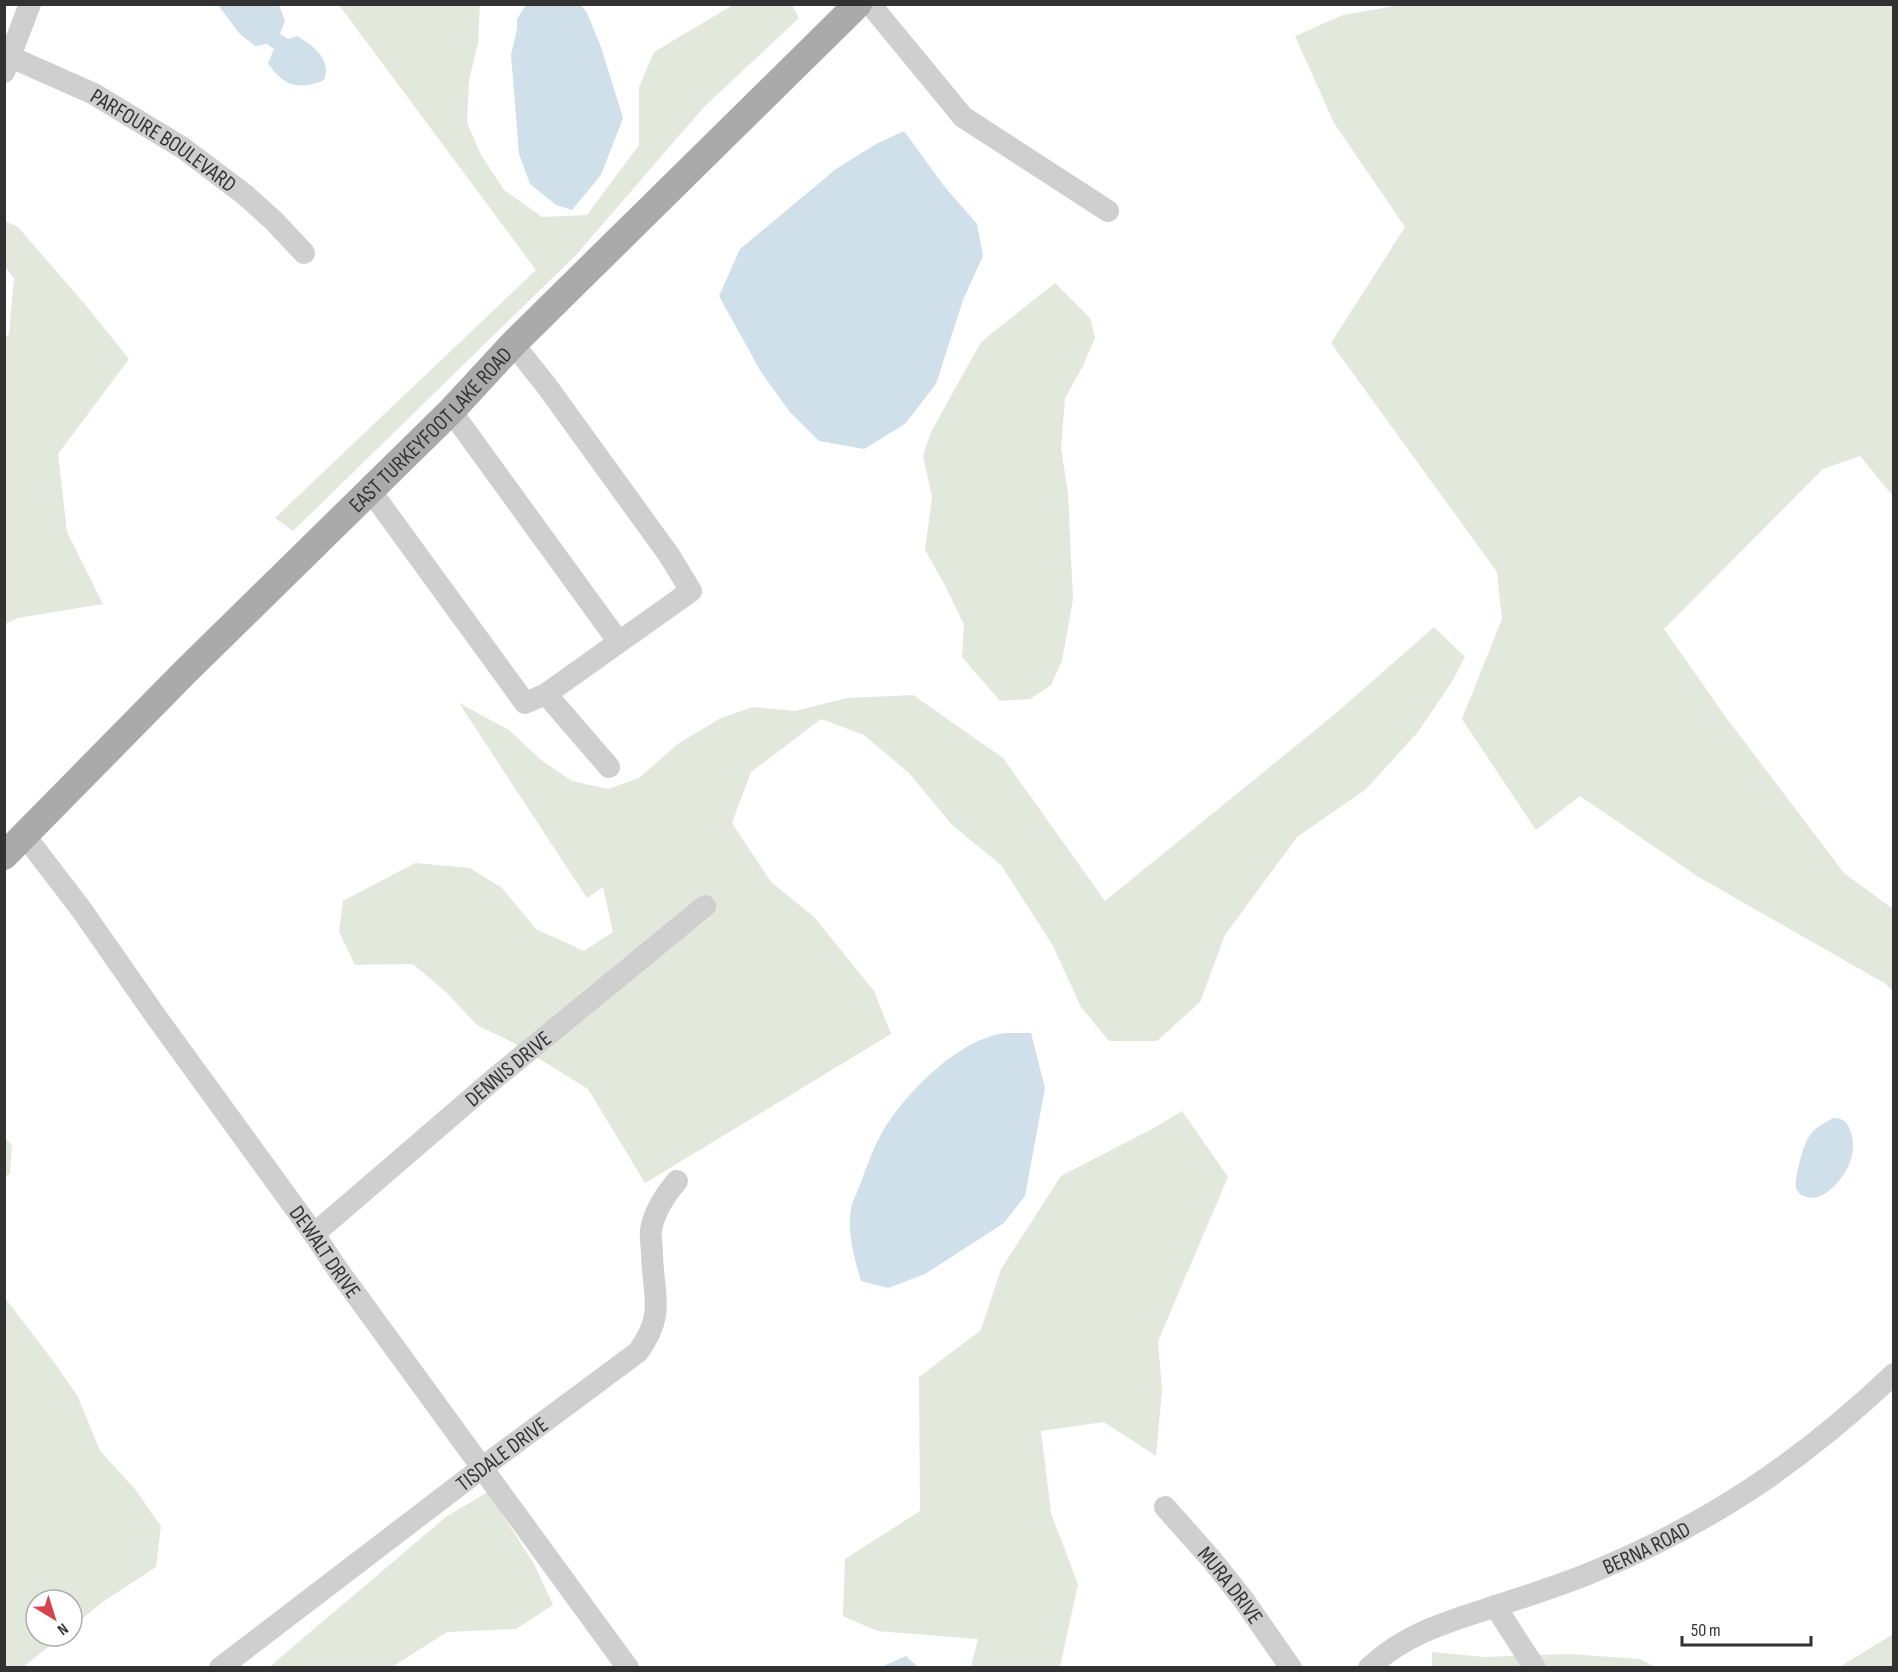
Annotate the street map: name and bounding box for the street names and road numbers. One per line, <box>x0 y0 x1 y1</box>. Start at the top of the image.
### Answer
street label: PARFOURE BOULEVARD <box>85 83 242 199</box>
street label: EAST TURKEYFOOT LAKE ROAD <box>344 342 518 519</box>
street label: DENNIS DRIVE <box>460 1026 557 1113</box>
street label: DEWALT DRIVE <box>283 1201 366 1304</box>
street label: TISDALE DRIVE <box>451 1412 554 1498</box>
street label: BERNA ROAD <box>1599 1516 1695 1581</box>
street label: MURA DRIVE <box>1191 1541 1268 1630</box>

